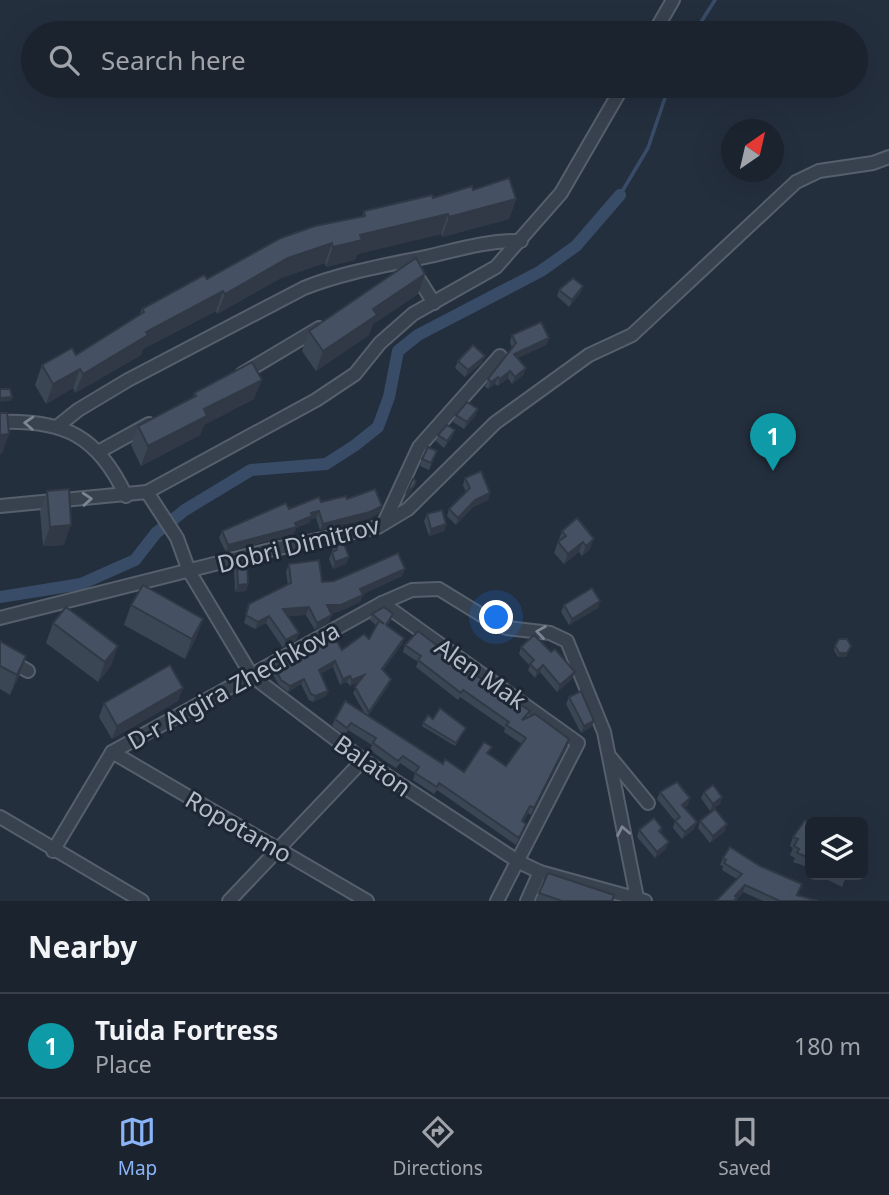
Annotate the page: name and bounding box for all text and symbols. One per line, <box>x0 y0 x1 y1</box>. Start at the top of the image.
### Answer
search box <box>21 21 868 98</box>
icon: search <box>45 41 83 79</box>
text: Search here <box>101 42 246 78</box>
north arrow <box>721 119 784 182</box>
pin: 1 <box>750 413 796 471</box>
one-way arrow <box>23 416 34 431</box>
one-way arrow <box>82 492 93 507</box>
street label: Dobri Dimitrov <box>214 508 383 580</box>
your location <box>479 600 513 634</box>
street label: D-r Argira Zhechkova <box>121 613 345 757</box>
one-way arrow <box>535 625 547 640</box>
street label: Alen Mak <box>429 630 533 716</box>
street label: Balaton <box>328 727 418 803</box>
street label: Ropotamo <box>180 782 298 870</box>
map controls <box>805 817 868 880</box>
button: layers <box>805 817 868 880</box>
one-way arrow <box>616 825 631 837</box>
text: Nearby <box>28 926 137 967</box>
text: Tuida Fortress <box>95 1012 278 1048</box>
text: 1 <box>44 1030 58 1062</box>
text: 180 m <box>794 1030 861 1062</box>
text: Place <box>95 1048 152 1080</box>
tab: Map <box>118 1113 157 1181</box>
tab: Directions <box>393 1113 483 1181</box>
tab: Saved <box>718 1113 771 1181</box>

